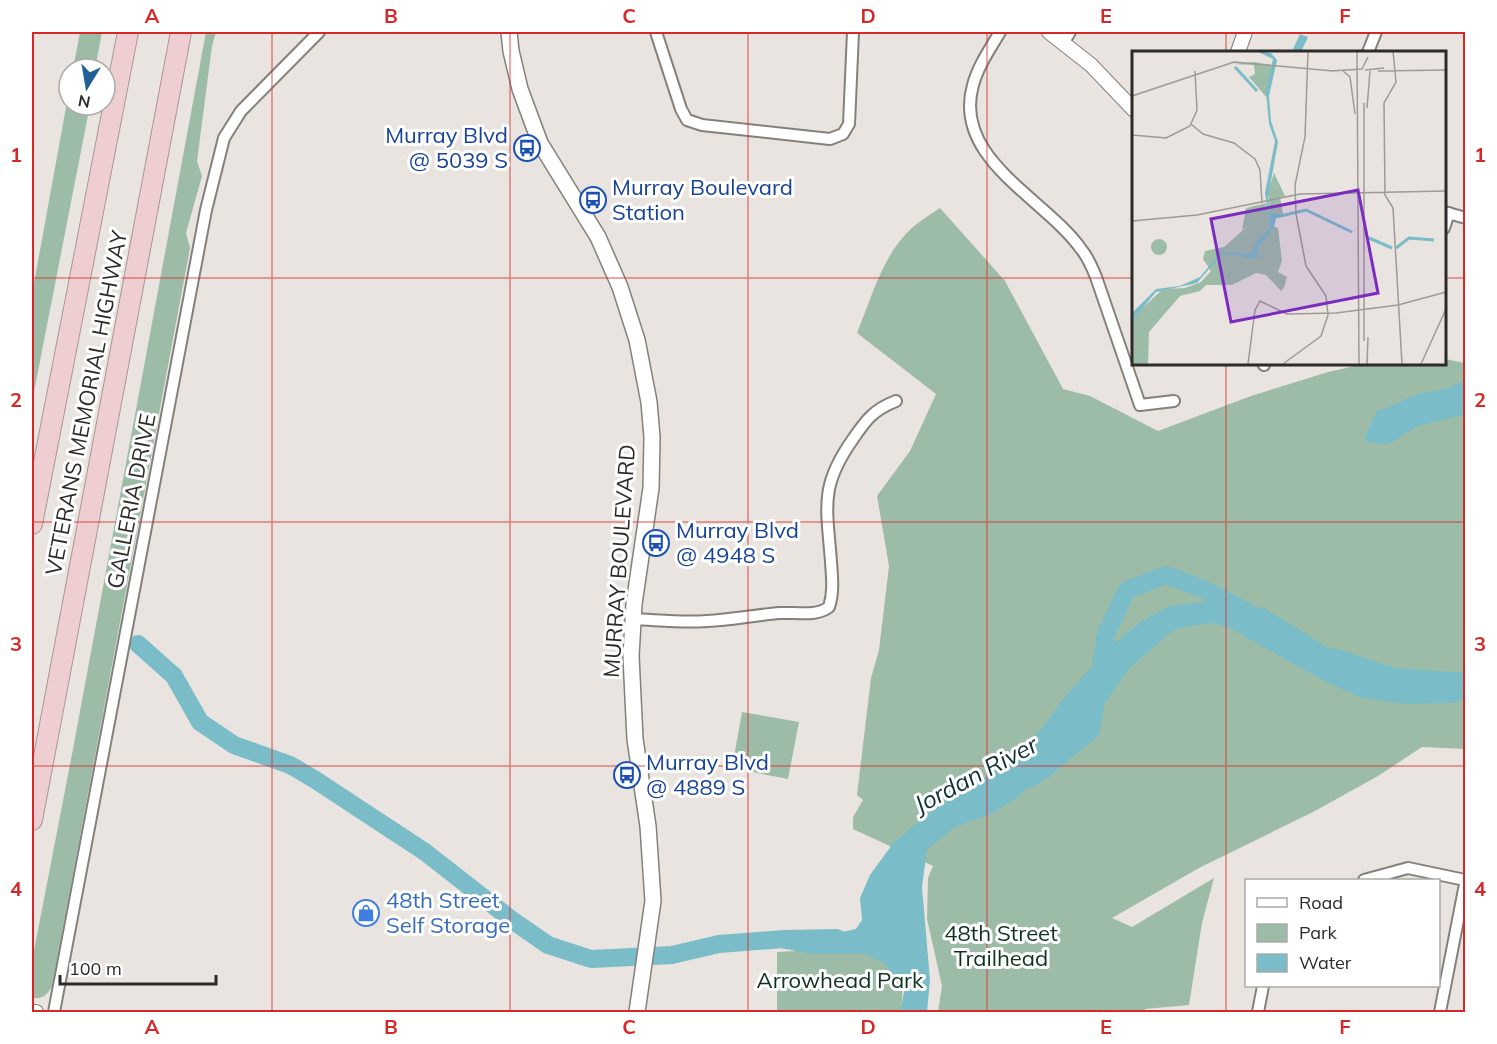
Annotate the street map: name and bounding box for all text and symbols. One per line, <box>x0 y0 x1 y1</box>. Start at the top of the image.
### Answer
text: A <box>145 3 160 28</box>
text: B <box>384 3 398 28</box>
text: C <box>622 3 636 28</box>
text: D <box>860 3 876 28</box>
text: E <box>1100 3 1112 28</box>
text: F <box>1339 3 1351 28</box>
inset map <box>1132 51 1446 364</box>
north arrow <box>57 57 117 117</box>
text: N <box>76 91 92 113</box>
place label: Murray Blvd @ 5039 S <box>385 121 508 174</box>
bus stop icon: Murray Blvd @ 5039 S <box>512 133 542 163</box>
text: 1 <box>10 142 22 167</box>
text: 1 <box>1474 142 1486 167</box>
place label: Murray Boulevard Station <box>612 173 793 226</box>
bus stop icon: Murray Boulevard Station <box>578 185 608 215</box>
street label: VETERANS MEMORIAL HIGHWAY <box>39 228 133 578</box>
text: 2 <box>10 387 22 412</box>
text: 2 <box>1474 387 1486 412</box>
street label: GALLERIA DRIVE <box>100 411 162 591</box>
street label: MURRAY BOULEVARD <box>597 443 641 679</box>
place label: Murray Blvd @ 4948 S <box>676 516 799 569</box>
bus stop icon: Murray Blvd @ 4948 S <box>641 528 671 558</box>
text: 3 <box>10 631 22 656</box>
text: 3 <box>1474 631 1486 656</box>
water label: Jordan River <box>907 728 1044 820</box>
place label: Murray Blvd @ 4889 S <box>646 748 769 801</box>
bus stop icon: Murray Blvd @ 4889 S <box>612 760 642 790</box>
text: 4 <box>10 876 22 901</box>
text: 4 <box>1474 876 1486 901</box>
legend <box>1245 879 1440 987</box>
place label: 48th Street Self Storage <box>386 886 510 939</box>
text: Road <box>1299 891 1343 914</box>
shop icon: 48th Street Self Storage <box>351 898 381 928</box>
park label: 48th Street Trailhead <box>944 919 1058 972</box>
text: Park <box>1299 921 1338 944</box>
scale bar <box>60 948 216 986</box>
text: Water <box>1299 951 1352 974</box>
text: 100 m <box>69 957 122 980</box>
park label: Arrowhead Park <box>757 966 924 994</box>
text: A <box>145 1014 160 1039</box>
text: B <box>384 1014 398 1039</box>
text: C <box>622 1014 636 1039</box>
text: D <box>860 1014 876 1039</box>
text: E <box>1100 1014 1112 1039</box>
text: F <box>1339 1014 1351 1039</box>

